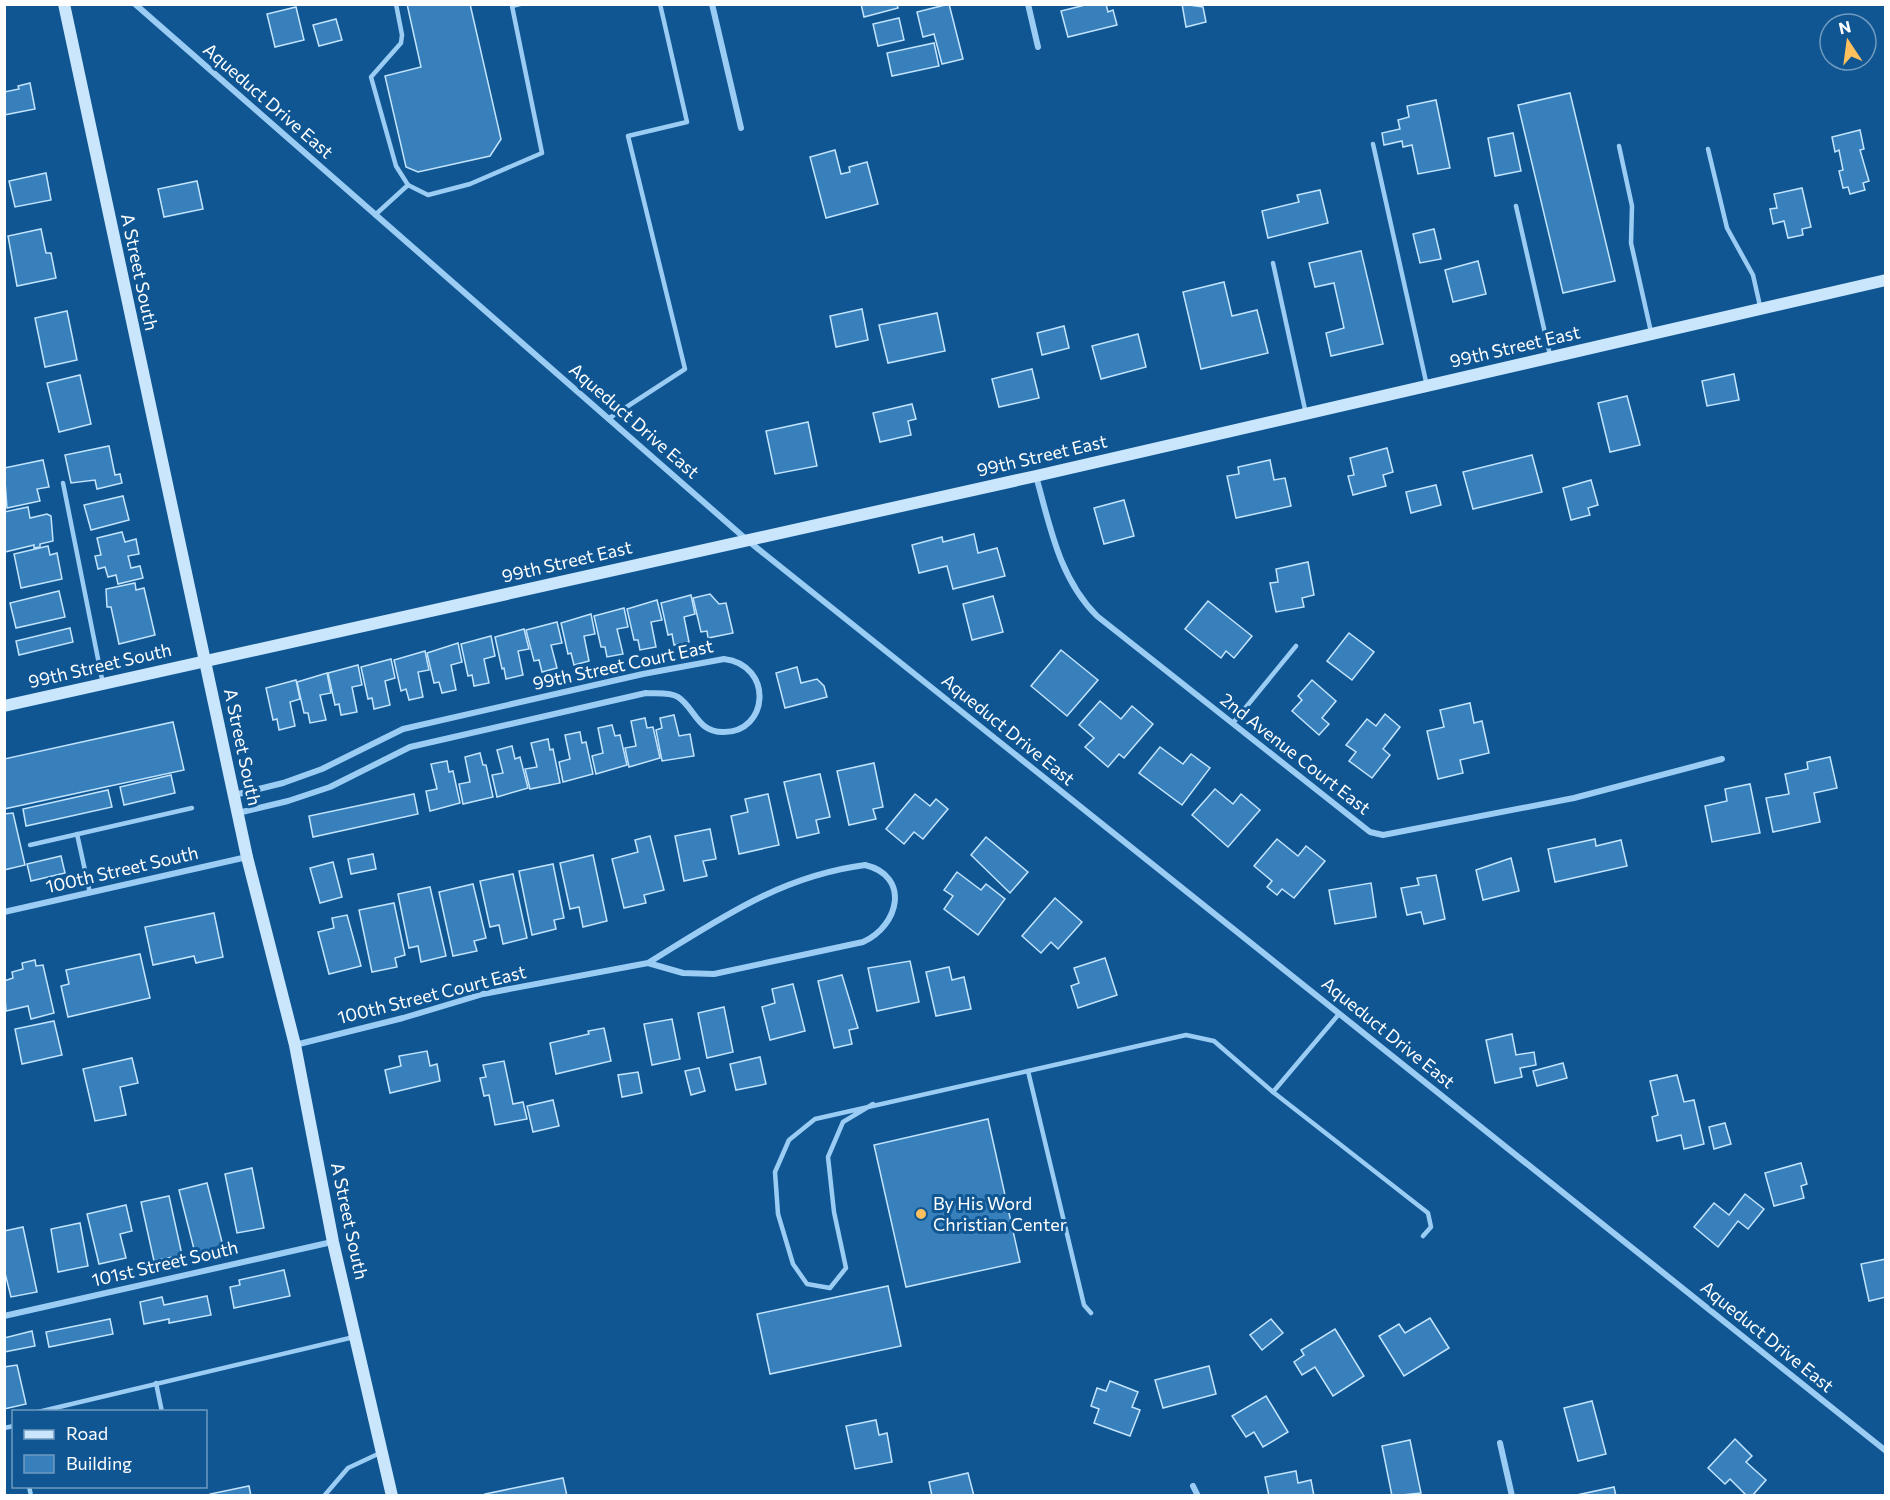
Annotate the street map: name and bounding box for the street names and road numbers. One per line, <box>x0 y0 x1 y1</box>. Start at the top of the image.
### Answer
street label: Aqueduct Drive East <box>199 38 338 163</box>
street label: A Street South <box>117 211 163 332</box>
street label: 99th Street East <box>1448 320 1582 372</box>
street label: Aqueduct Drive East <box>565 358 704 483</box>
street label: 99th Street East <box>975 429 1109 481</box>
street label: 99th Street East <box>500 535 634 587</box>
street label: 99th Street Court East <box>530 634 715 694</box>
street label: 99th Street South <box>26 638 174 692</box>
street label: Aqueduct Drive East <box>938 669 1080 790</box>
street label: A Street South <box>220 686 266 807</box>
street label: 2nd Avenue Court East <box>1216 688 1375 819</box>
street label: 100th Street South <box>43 841 200 897</box>
street label: 100th Street Court East <box>335 960 528 1028</box>
street label: Aqueduct Drive East <box>1318 972 1460 1093</box>
street label: A Street South <box>327 1160 373 1281</box>
street label: 101st Street South <box>89 1235 240 1291</box>
street label: Aqueduct Drive East <box>1697 1276 1839 1397</box>

